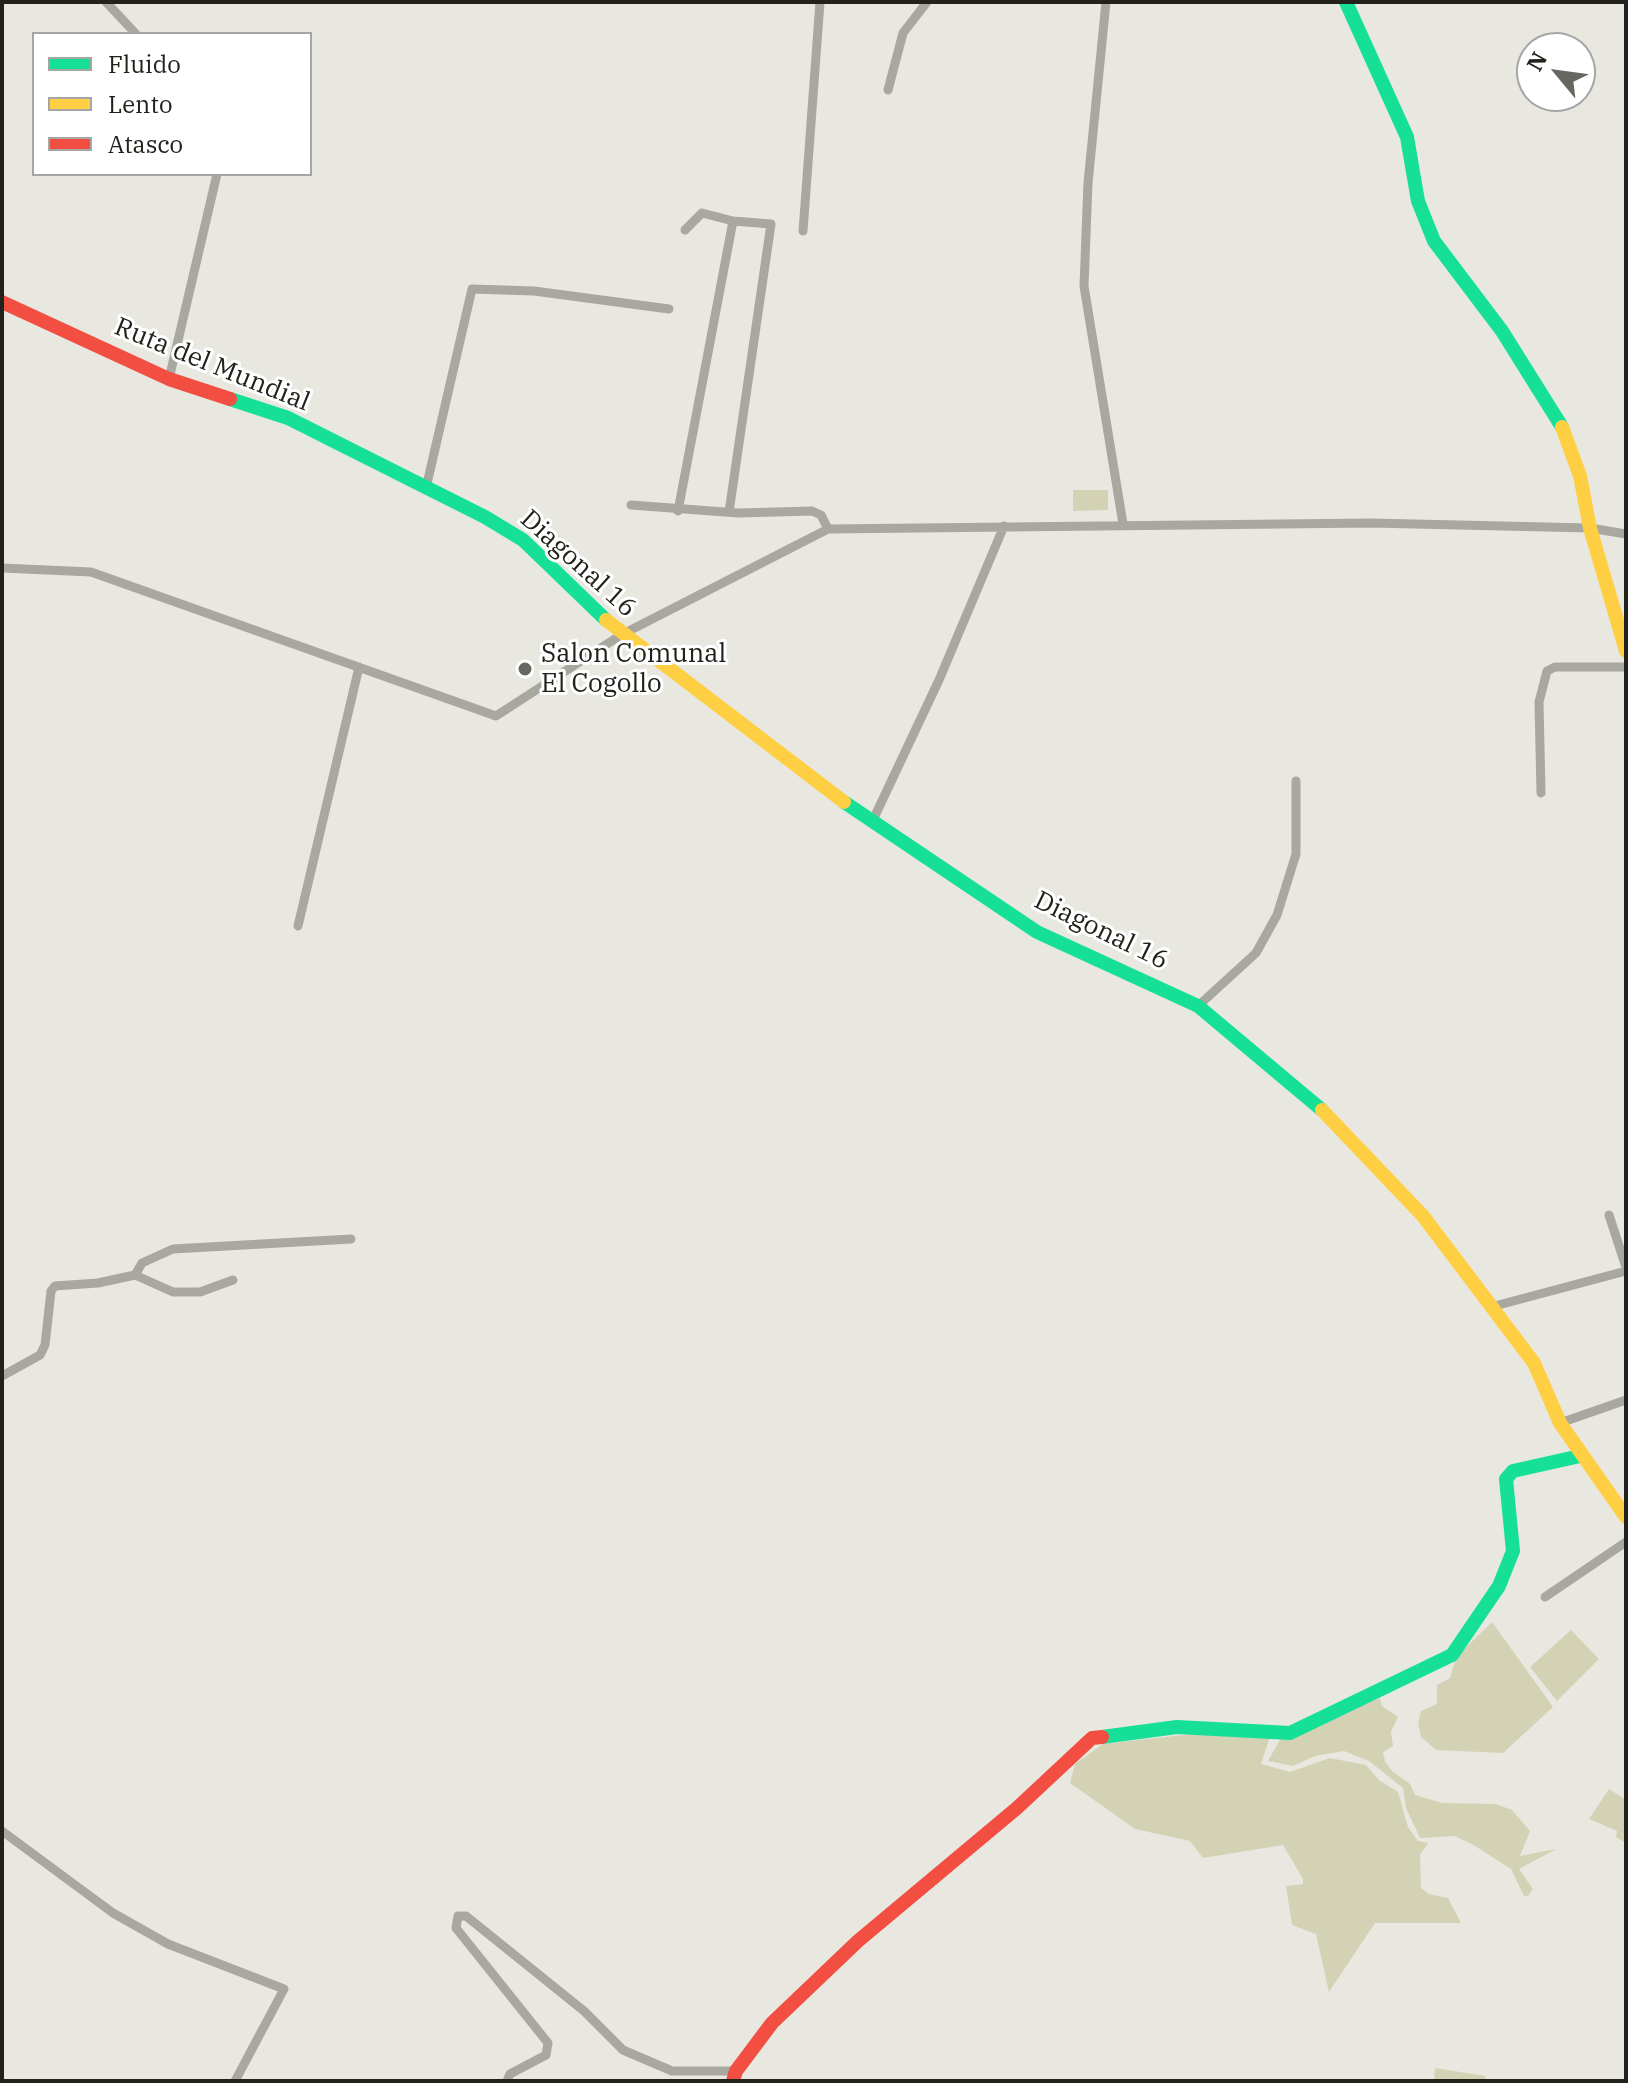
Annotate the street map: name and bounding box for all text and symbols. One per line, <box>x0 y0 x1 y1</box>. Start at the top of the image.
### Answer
legend <box>32 32 312 176</box>
north arrow <box>1516 32 1596 112</box>
text: N <box>1519 46 1553 76</box>
text: Fluido <box>108 48 181 80</box>
text: Lento <box>108 88 172 120</box>
text: Atasco <box>108 128 183 160</box>
street label: Ruta del Mundial <box>110 312 314 418</box>
street label: Diagonal 16 <box>514 504 642 624</box>
place label: Salon Comunal El Cogollo <box>541 638 726 700</box>
marker: Salon Comunal El Cogollo <box>516 660 534 678</box>
street label: Diagonal 16 <box>1029 885 1173 977</box>

